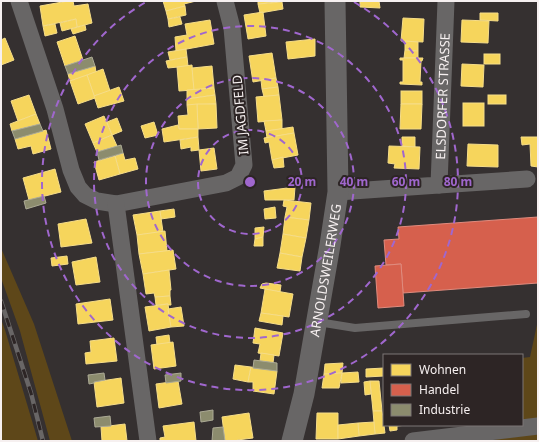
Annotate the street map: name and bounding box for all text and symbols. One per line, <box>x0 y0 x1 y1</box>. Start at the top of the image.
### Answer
street label: ELSDORFER STRASSE <box>431 33 454 160</box>
street label: IM JAGDFELD <box>228 74 252 156</box>
text: 20 m <box>288 173 316 190</box>
text: 40 m <box>340 173 368 190</box>
text: 60 m <box>392 173 420 190</box>
text: 80 m <box>444 173 472 190</box>
centre of rings <box>243 175 257 189</box>
street label: ARNOLDSWEILERWEG <box>305 203 345 338</box>
legend <box>383 354 523 426</box>
text: Wohnen <box>419 361 466 378</box>
text: Handel <box>419 381 459 398</box>
text: Industrie <box>419 401 470 418</box>

